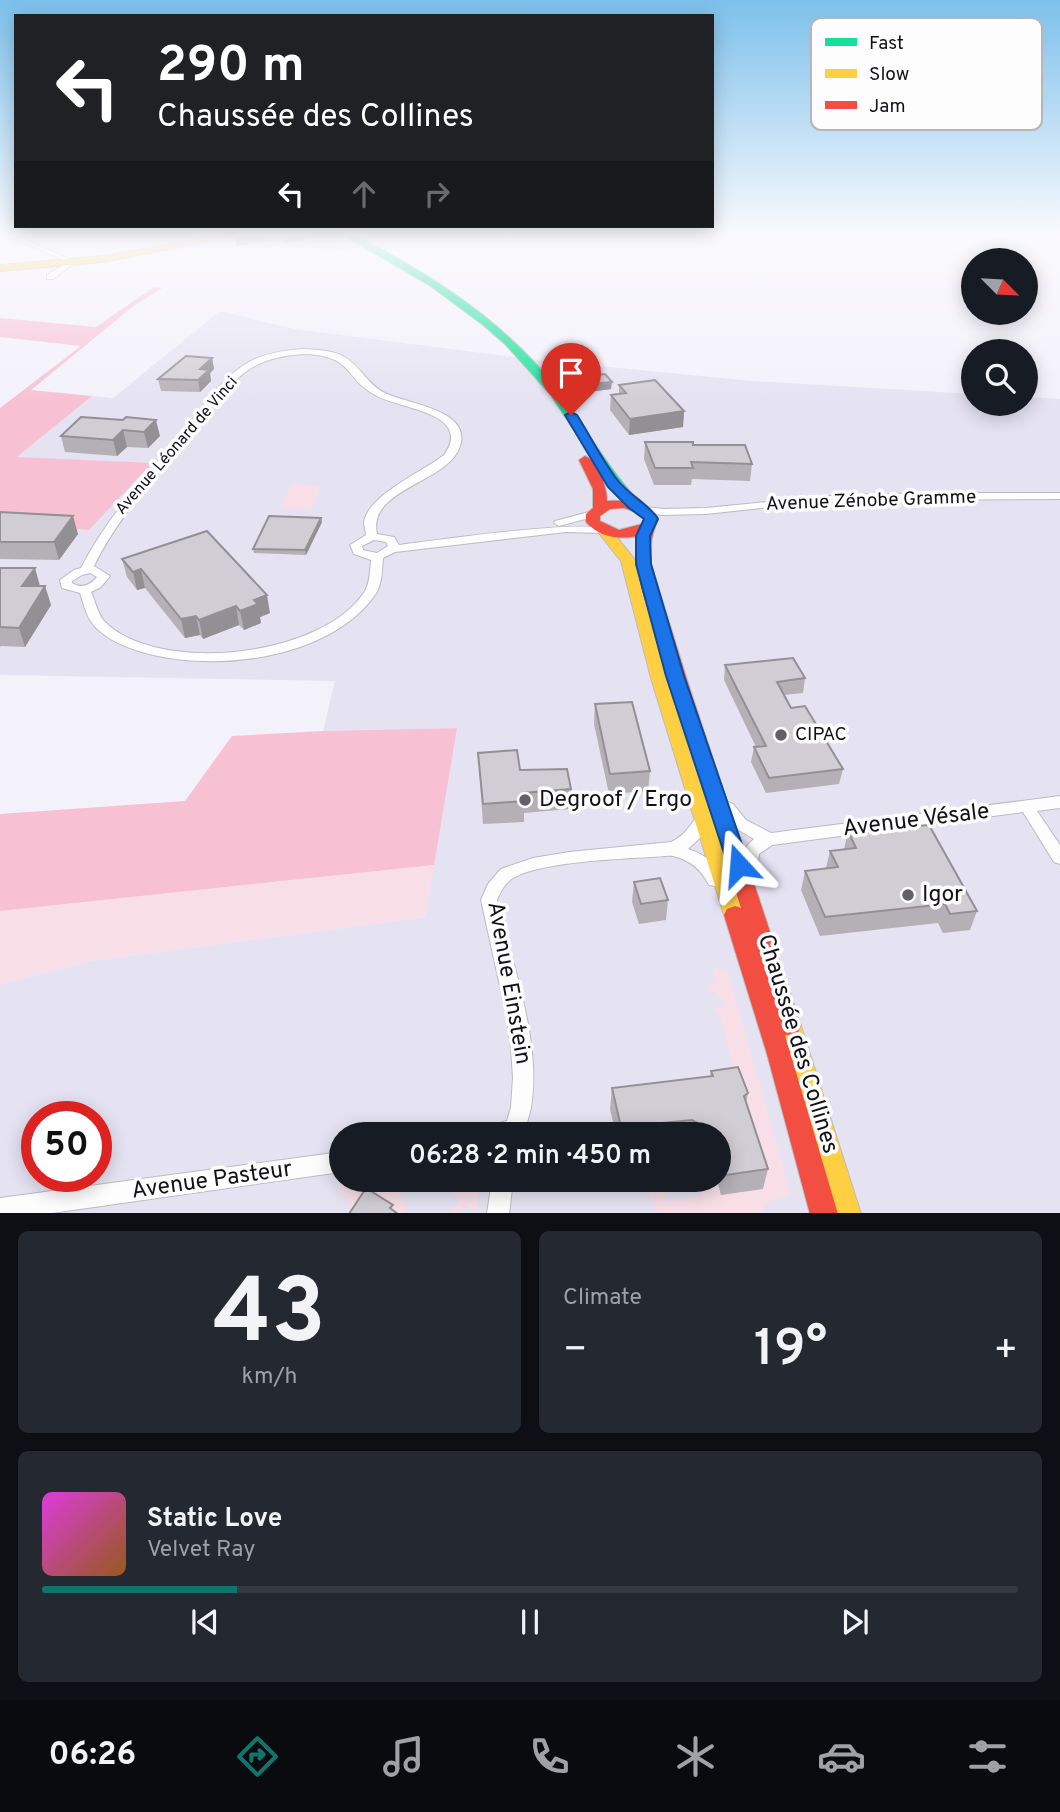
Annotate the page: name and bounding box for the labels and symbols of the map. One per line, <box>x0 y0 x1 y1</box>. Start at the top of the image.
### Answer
legend <box>811 18 1042 130</box>
text: Fast <box>869 32 904 56</box>
text: Slow <box>869 63 909 87</box>
text: Jam <box>869 95 906 119</box>
north arrow <box>961 248 1038 326</box>
pin <box>541 343 601 415</box>
street label: Avenue Léonard de Vinci <box>112 373 242 519</box>
street label: Avenue Zénobe Gramme <box>765 485 977 517</box>
place label: CIPAC <box>795 723 847 747</box>
marker: CIPAC <box>773 727 789 743</box>
place label: Degroof / Ergo <box>539 786 692 815</box>
marker: Degroof / Ergo <box>517 792 533 808</box>
street label: Avenue Vésale <box>841 798 991 844</box>
position arrow <box>702 828 776 902</box>
place label: Igor <box>922 881 963 910</box>
marker: Igor <box>900 887 916 903</box>
street label: Avenue Einstein <box>479 899 537 1067</box>
street label: Chaussée des Collines <box>750 931 844 1157</box>
speed limit sign: 50 <box>21 1101 112 1192</box>
street label: Avenue Pasteur <box>130 1155 294 1207</box>

